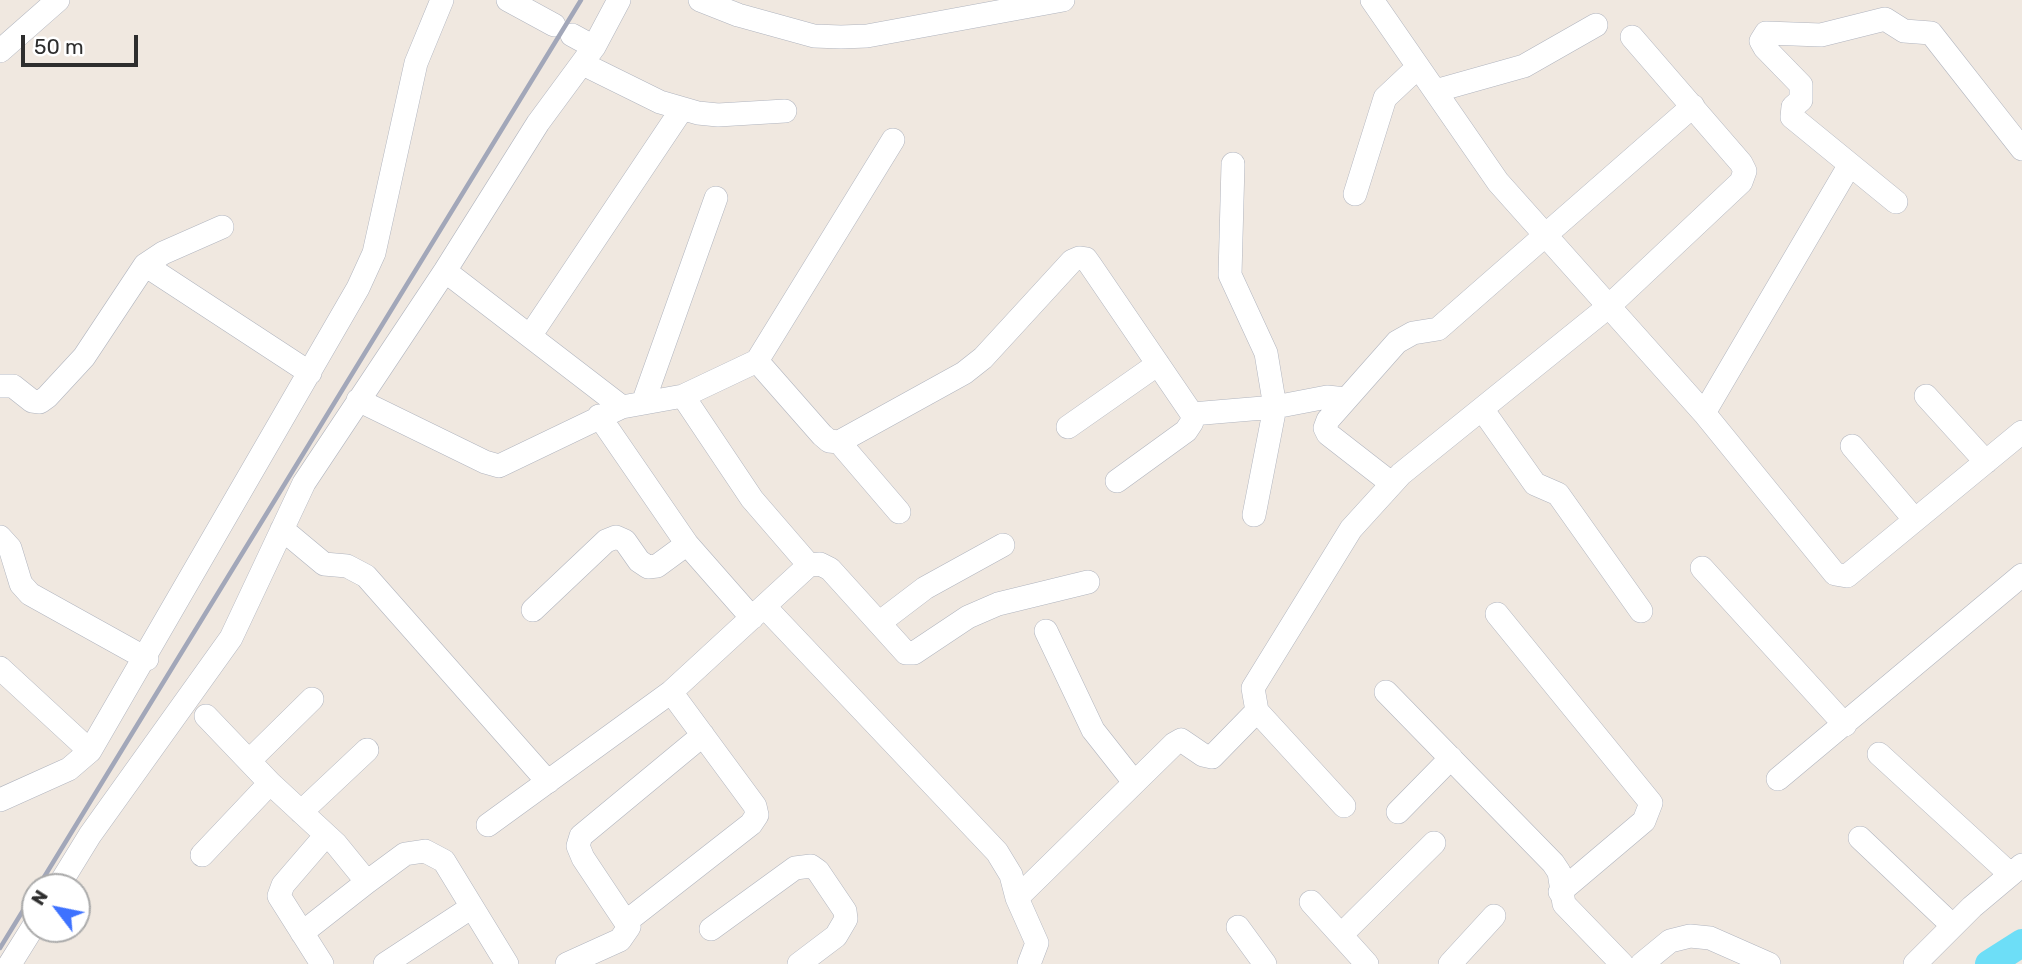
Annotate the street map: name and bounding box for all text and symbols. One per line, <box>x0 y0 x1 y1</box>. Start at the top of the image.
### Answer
scale bar <box>24 21 142 65</box>
text: 50 m <box>34 34 84 59</box>
north arrow <box>21 873 91 943</box>
text: N <box>26 886 53 910</box>

